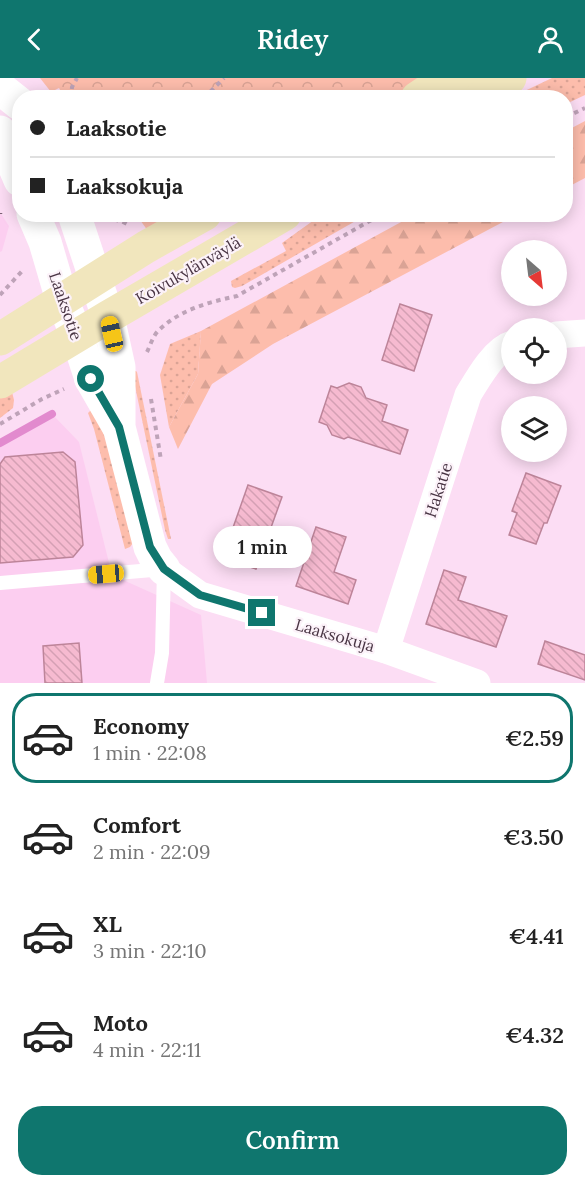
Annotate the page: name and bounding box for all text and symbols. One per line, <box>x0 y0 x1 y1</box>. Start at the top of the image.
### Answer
text: Ridey <box>257 22 328 56</box>
icon: back <box>18 23 51 56</box>
icon: person <box>534 23 567 56</box>
text: Laaksotie <box>66 114 167 142</box>
text: Laaksokuja <box>66 172 183 200</box>
street label: Koivukylänväylä <box>132 232 244 308</box>
north arrow <box>501 240 567 306</box>
map controls <box>501 240 567 462</box>
street label: Laaksotie <box>45 269 87 343</box>
car <box>99 314 125 354</box>
button: locate <box>501 318 567 384</box>
route start <box>77 365 104 392</box>
button: layers <box>501 396 567 462</box>
street label: Hakatie <box>420 460 456 520</box>
callout: 1 min <box>212 526 312 568</box>
text: 1 min <box>237 534 288 559</box>
car <box>87 563 125 585</box>
route end <box>248 599 275 626</box>
street label: Laaksokuja <box>293 614 377 656</box>
icon: car <box>21 711 75 765</box>
text: Economy <box>93 712 189 740</box>
text: €2.59 <box>505 724 564 752</box>
text: 1 min · 22:08 <box>93 740 207 765</box>
icon: car <box>21 810 75 864</box>
text: Comfort <box>93 811 181 839</box>
text: €3.50 <box>503 823 564 851</box>
text: 2 min · 22:09 <box>93 839 211 864</box>
icon: car <box>21 909 75 963</box>
text: XL <box>93 910 122 938</box>
text: €4.41 <box>509 922 564 950</box>
text: 3 min · 22:10 <box>93 938 207 963</box>
icon: car <box>21 1008 75 1062</box>
text: Moto <box>93 1009 148 1037</box>
text: €4.32 <box>505 1021 564 1049</box>
text: 4 min · 22:11 <box>93 1037 201 1062</box>
button: Confirm <box>18 1106 567 1175</box>

